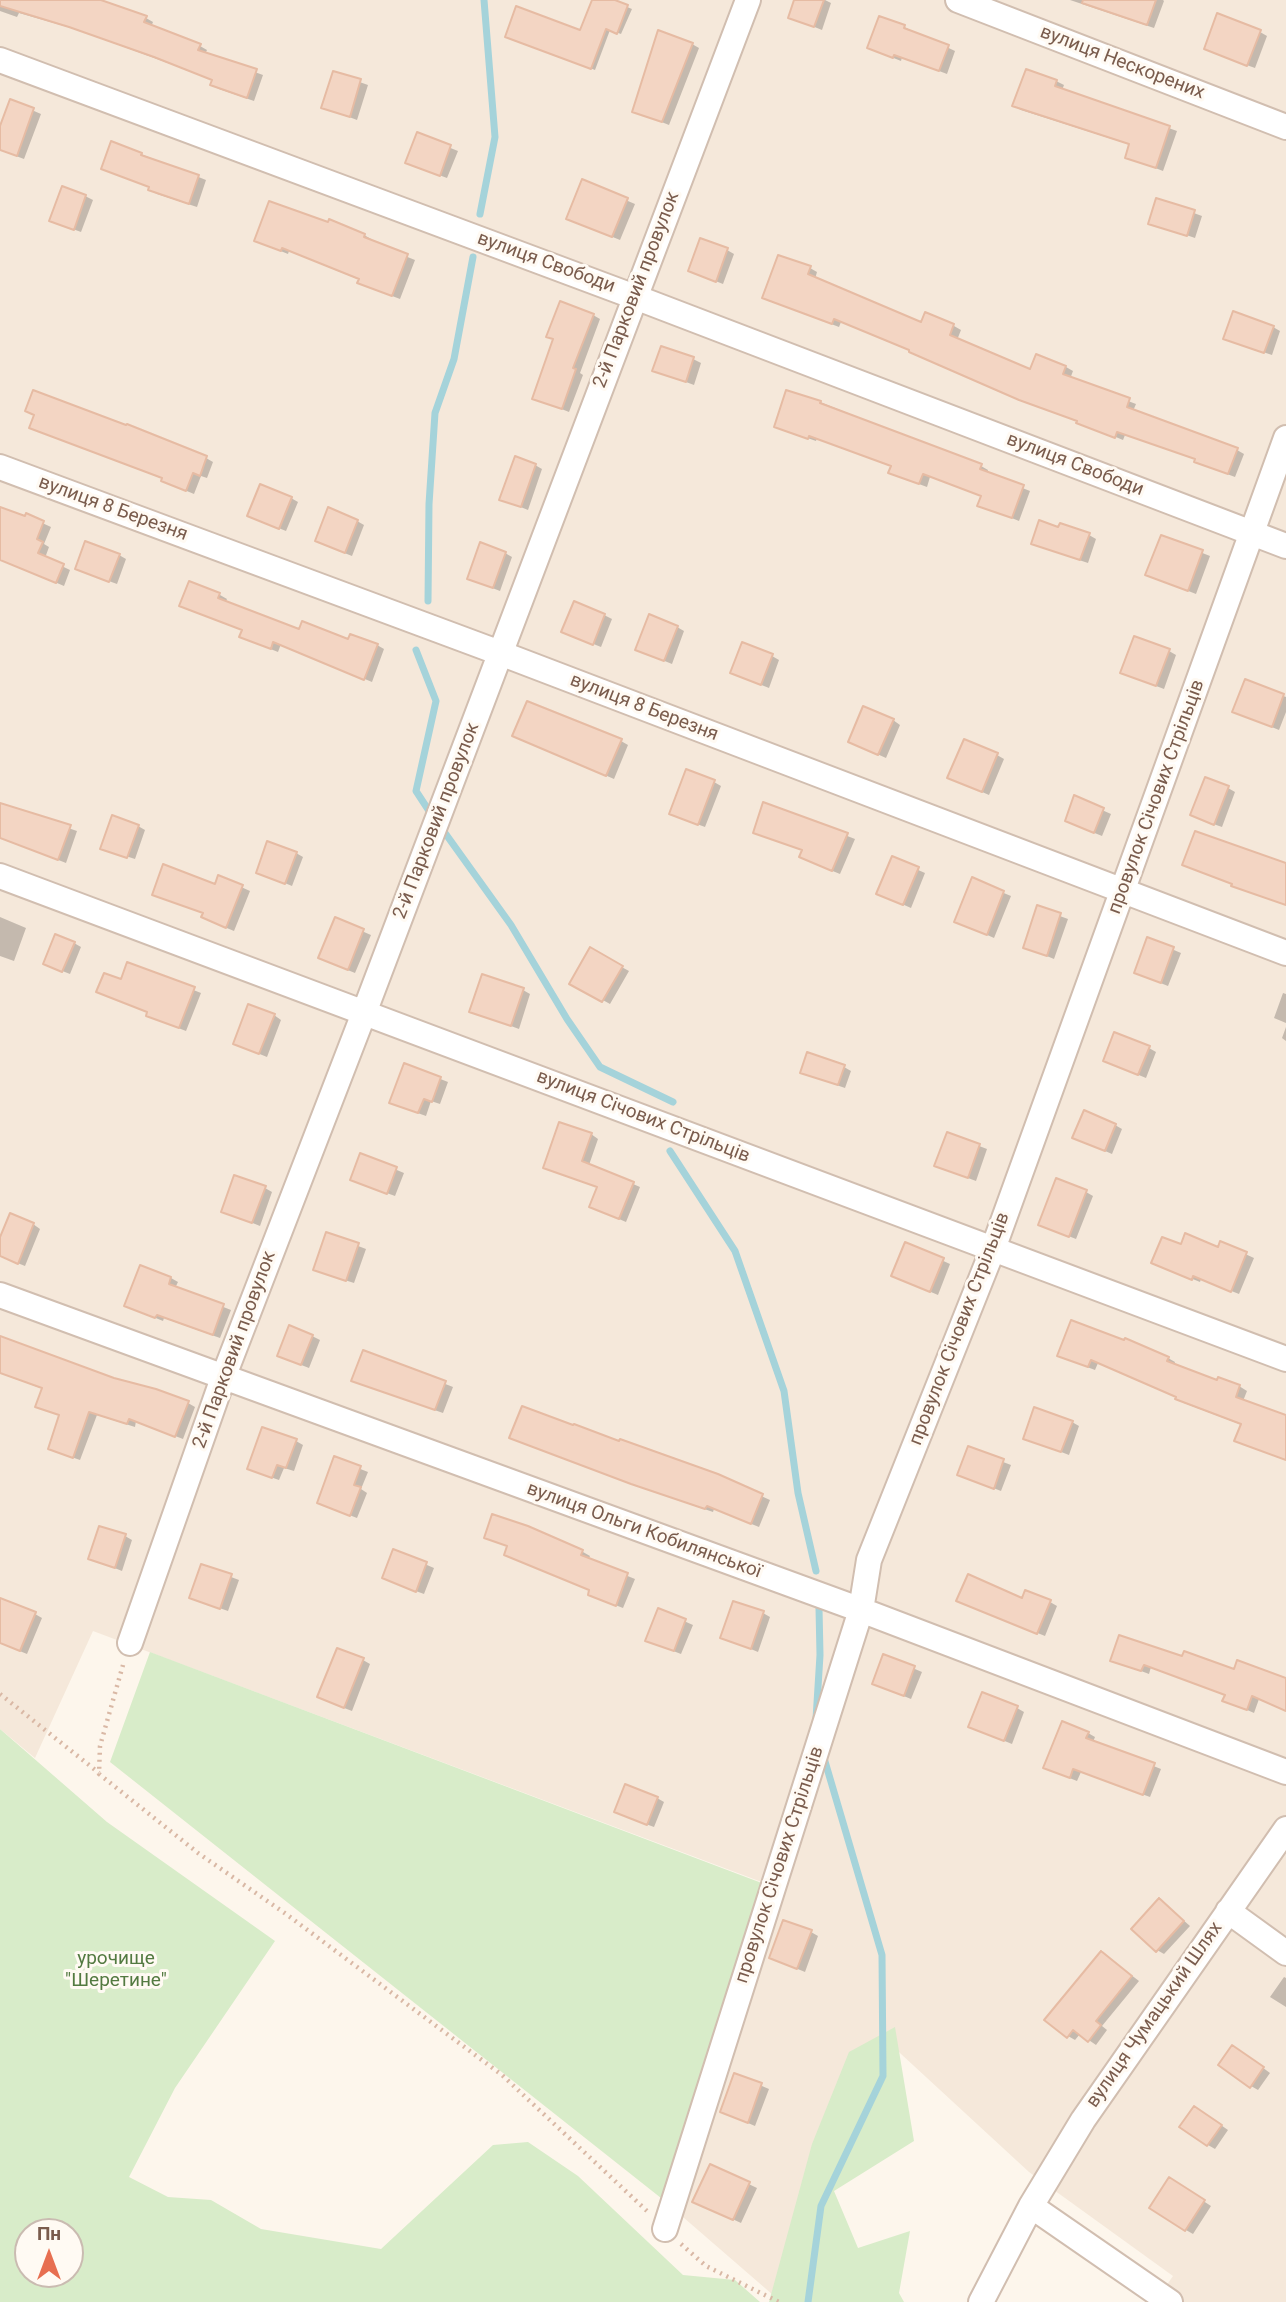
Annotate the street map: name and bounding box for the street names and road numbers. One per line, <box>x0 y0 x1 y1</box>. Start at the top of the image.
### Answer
street label: вулиця Нескорених <box>1036 21 1208 105</box>
street label: 2-й Парковий провулок <box>589 189 685 391</box>
street label: вулиця Свободи <box>474 227 618 299</box>
street label: вулиця Свободи <box>1003 428 1147 502</box>
street label: вулиця 8 Березня <box>35 471 191 547</box>
street label: вулиця 8 Березня <box>567 669 721 747</box>
street label: провулок Січових Стрільців <box>1104 677 1210 917</box>
street label: 2-й Парковий провулок <box>389 720 485 922</box>
street label: вулиця Січових Стрільців <box>533 1066 753 1168</box>
street label: провулок Січових Стрільців <box>905 1209 1015 1449</box>
street label: 2-й Парковий провулок <box>189 1248 281 1452</box>
street label: вулиця Ольги Кобилянської <box>523 1478 765 1584</box>
street label: провулок Січових Стрільців <box>731 1744 829 1986</box>
street label: вулиця Чумацький Шлях <box>1082 1918 1228 2112</box>

